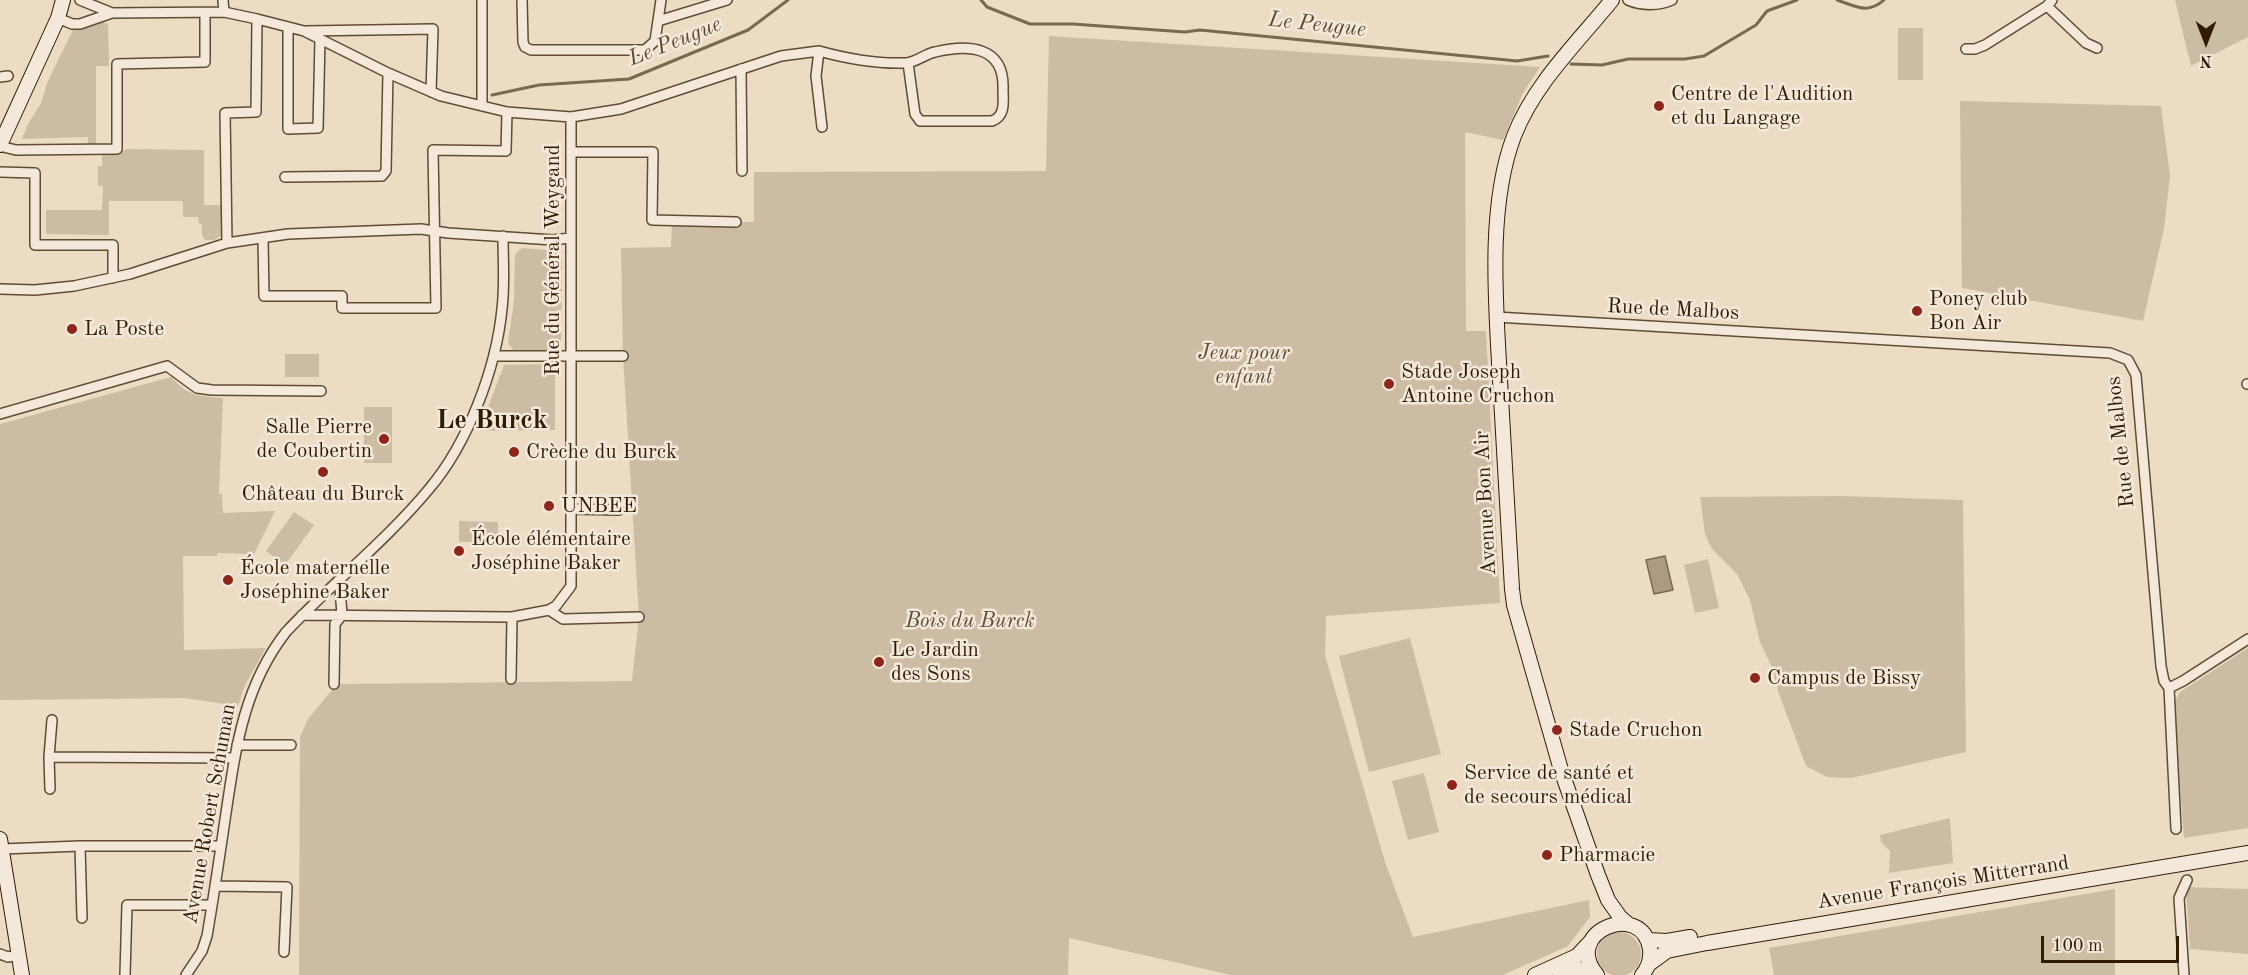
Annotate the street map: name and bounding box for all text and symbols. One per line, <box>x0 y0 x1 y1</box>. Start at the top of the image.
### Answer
water label: Le Peugue <box>1267 7 1367 43</box>
water label: Le Peugue <box>624 11 726 73</box>
north arrow <box>2176 12 2236 72</box>
text: N <box>2200 52 2212 68</box>
place label: Centre de l'Audition et du Langage <box>1671 81 1853 131</box>
marker: Centre de l'Audition et du Langage <box>1652 99 1666 113</box>
street label: Rue du Général Weygand <box>540 144 566 376</box>
place label: Poney club Bon Air <box>1929 286 2027 336</box>
street label: Rue de Malbos <box>1606 294 1740 326</box>
marker: Poney club Bon Air <box>1910 304 1924 318</box>
place label: La Poste <box>84 316 164 342</box>
marker: La Poste <box>65 322 79 336</box>
park label: Jeux pour enfant <box>1198 340 1290 390</box>
place label: Stade Joseph Antoine Cruchon <box>1401 359 1555 409</box>
street label: Rue de Malbos <box>2102 375 2140 509</box>
marker: Stade Joseph Antoine Cruchon <box>1382 377 1396 391</box>
district label: Le Burck <box>436 405 548 437</box>
place label: Salle Pierre de Coubertin <box>256 414 372 464</box>
street label: Avenue Bon Air <box>1470 430 1502 576</box>
marker: Salle Pierre de Coubertin <box>377 432 391 446</box>
place label: Crèche du Burck <box>526 439 677 465</box>
marker: Crèche du Burck <box>507 445 521 459</box>
marker: Château du Burck <box>316 465 330 479</box>
place label: Château du Burck <box>242 481 404 507</box>
place label: UNBEE <box>561 493 637 519</box>
marker: UNBEE <box>542 499 556 513</box>
place label: École élémentaire Joséphine Baker <box>471 526 631 576</box>
marker: École élémentaire Joséphine Baker <box>452 544 466 558</box>
place label: École maternelle Joséphine Baker <box>240 555 390 605</box>
marker: École maternelle Joséphine Baker <box>221 573 235 587</box>
park label: Bois du Burck <box>905 608 1035 634</box>
place label: Le Jardin des Sons <box>891 637 979 687</box>
marker: Le Jardin des Sons <box>872 655 886 669</box>
place label: Campus de Bissy <box>1767 665 1921 691</box>
marker: Campus de Bissy <box>1748 671 1762 685</box>
street label: Avenue Robert Schuman <box>178 702 242 926</box>
place label: Stade Cruchon <box>1569 717 1702 743</box>
marker: Stade Cruchon <box>1550 723 1564 737</box>
place label: Service de santé et de secours médical <box>1464 760 1634 810</box>
marker: Service de santé et de secours médical <box>1445 778 1459 792</box>
place label: Pharmacie <box>1559 842 1655 868</box>
marker: Pharmacie <box>1540 848 1554 862</box>
street label: Avenue François Mitterrand <box>1815 851 2071 915</box>
scale bar <box>2044 924 2182 962</box>
text: 100 m <box>2052 937 2103 955</box>

